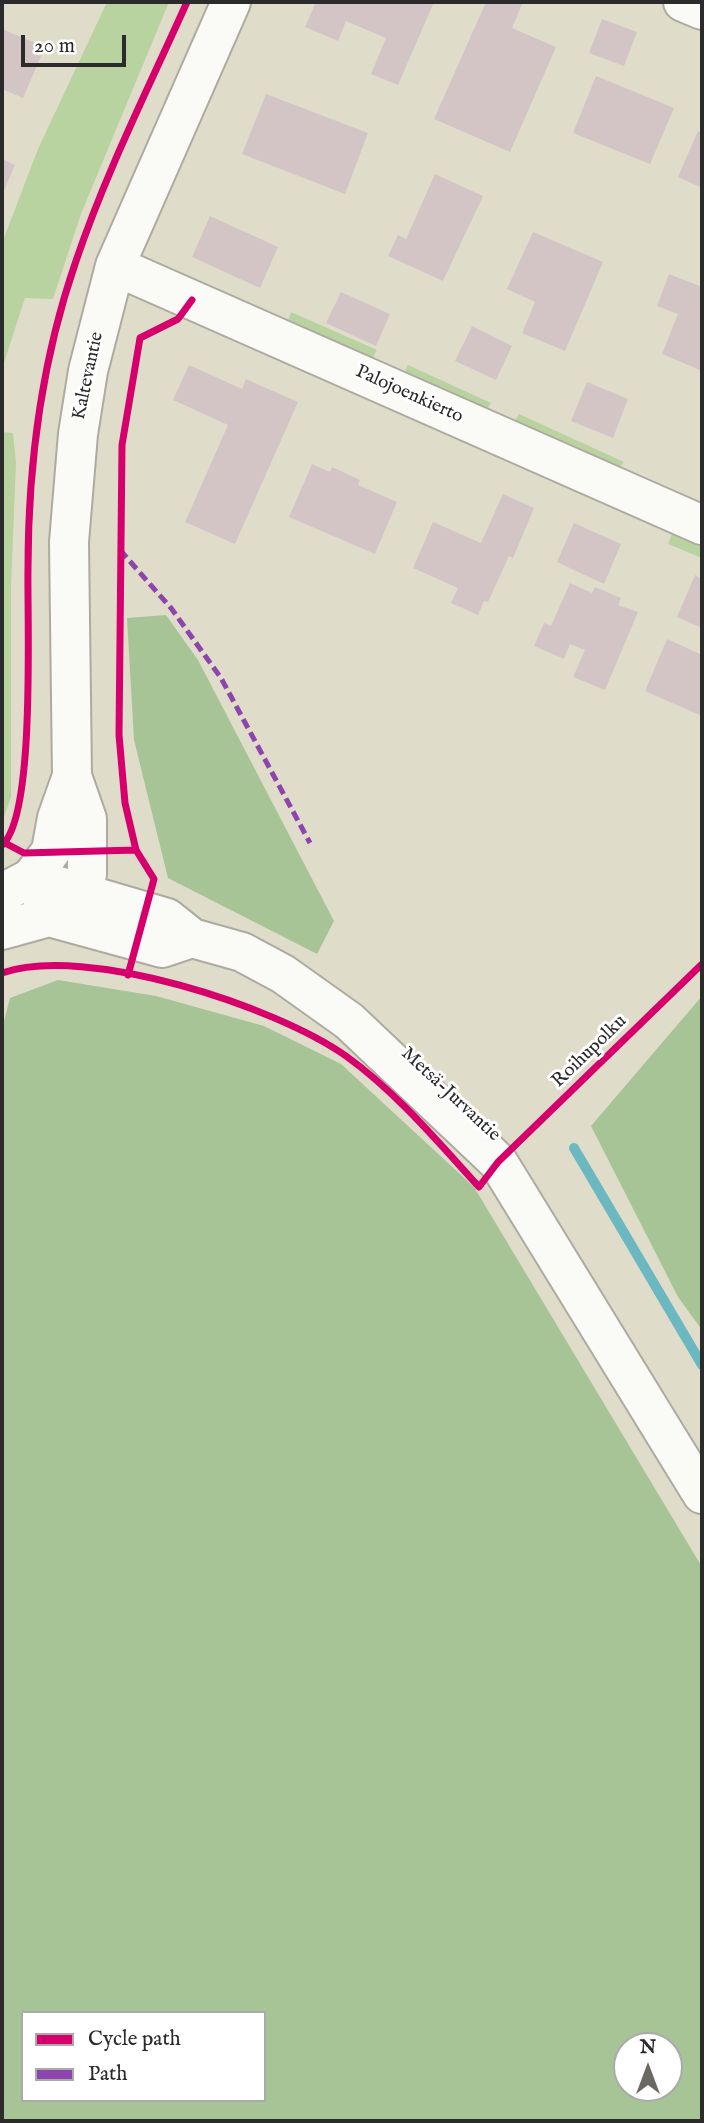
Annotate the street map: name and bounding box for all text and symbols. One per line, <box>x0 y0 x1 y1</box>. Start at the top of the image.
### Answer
scale bar <box>24 21 130 65</box>
text: 20 m <box>34 33 75 60</box>
street label: Kaltevantie <box>69 330 109 422</box>
street label: Palojoenkierto <box>352 361 466 429</box>
street label: Roihupolku <box>548 1011 632 1093</box>
street label: Metsä-Jurvantie <box>396 1043 504 1147</box>
legend <box>21 2011 266 2102</box>
text: Cycle path <box>88 2026 181 2053</box>
north arrow <box>613 2032 683 2102</box>
text: N <box>640 2036 656 2060</box>
text: Path <box>88 2061 127 2088</box>

